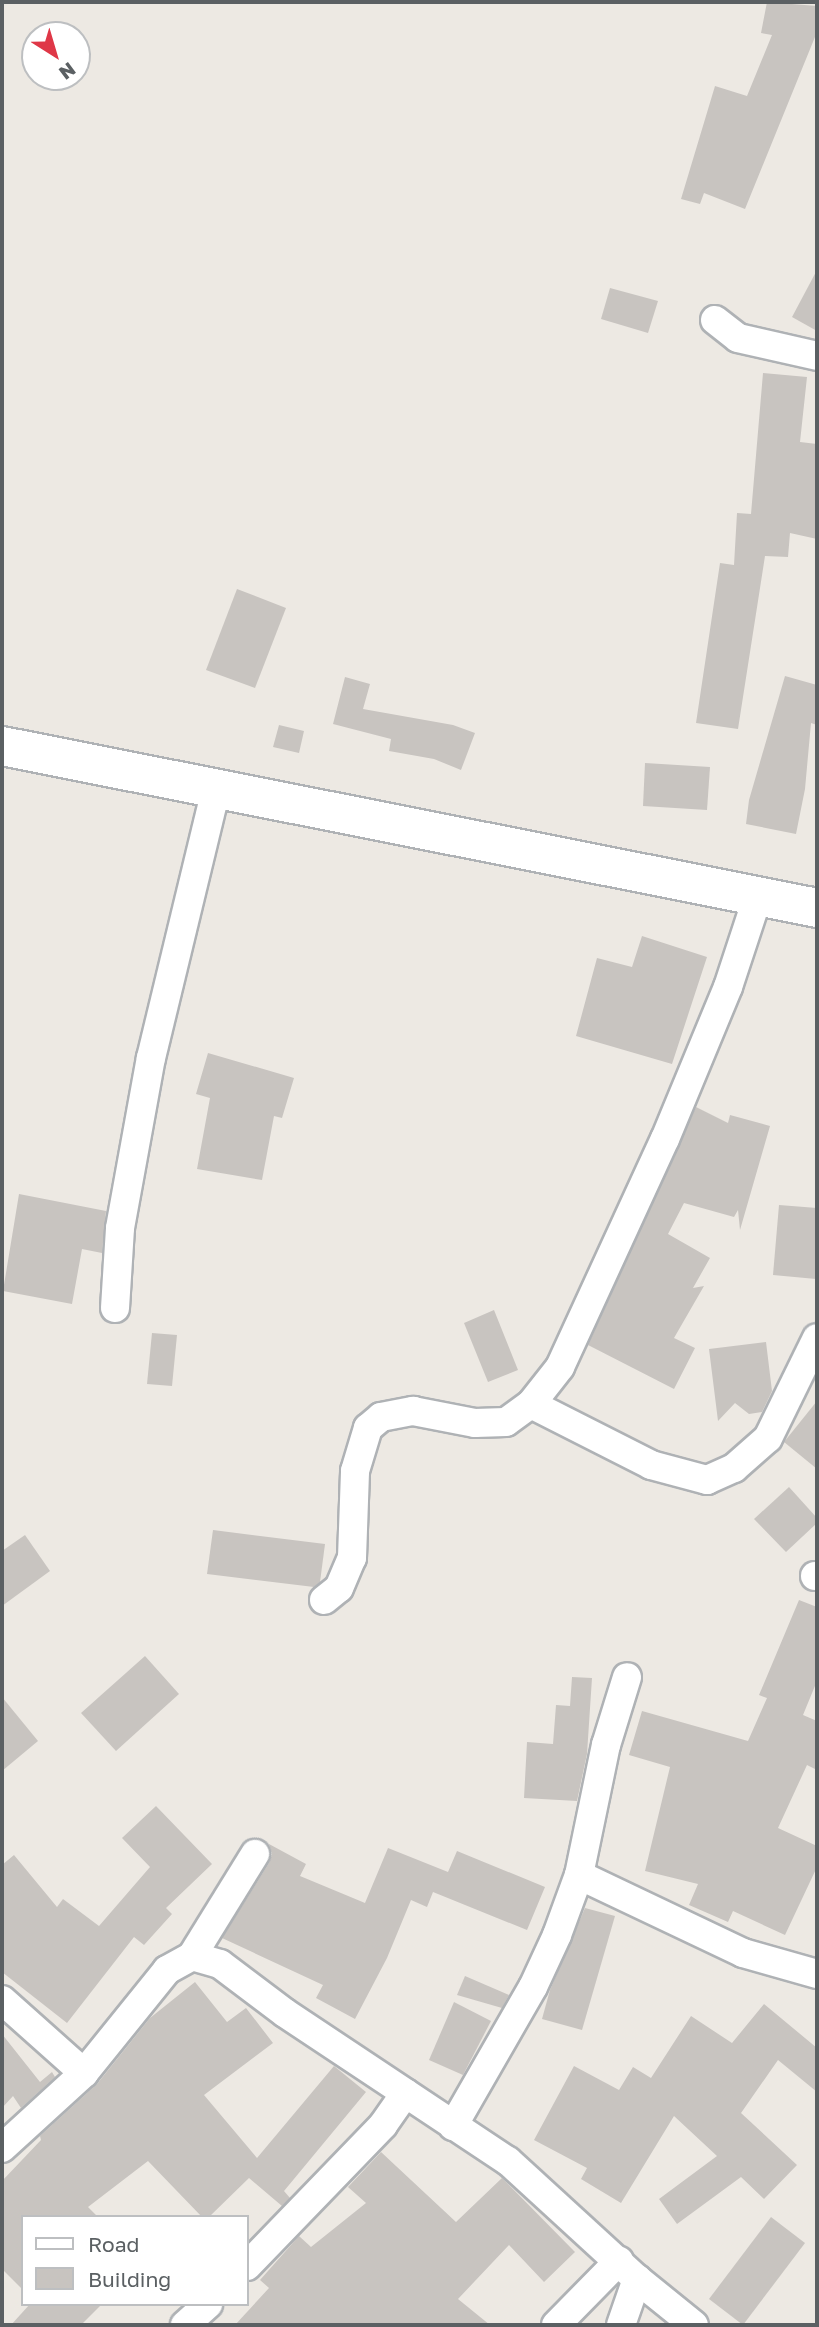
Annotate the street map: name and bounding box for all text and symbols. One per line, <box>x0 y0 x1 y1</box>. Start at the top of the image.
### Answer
north arrow <box>21 21 91 91</box>
text: N <box>55 58 80 85</box>
legend <box>21 2215 248 2306</box>
text: Road <box>88 2231 139 2257</box>
text: Building <box>88 2266 171 2292</box>

